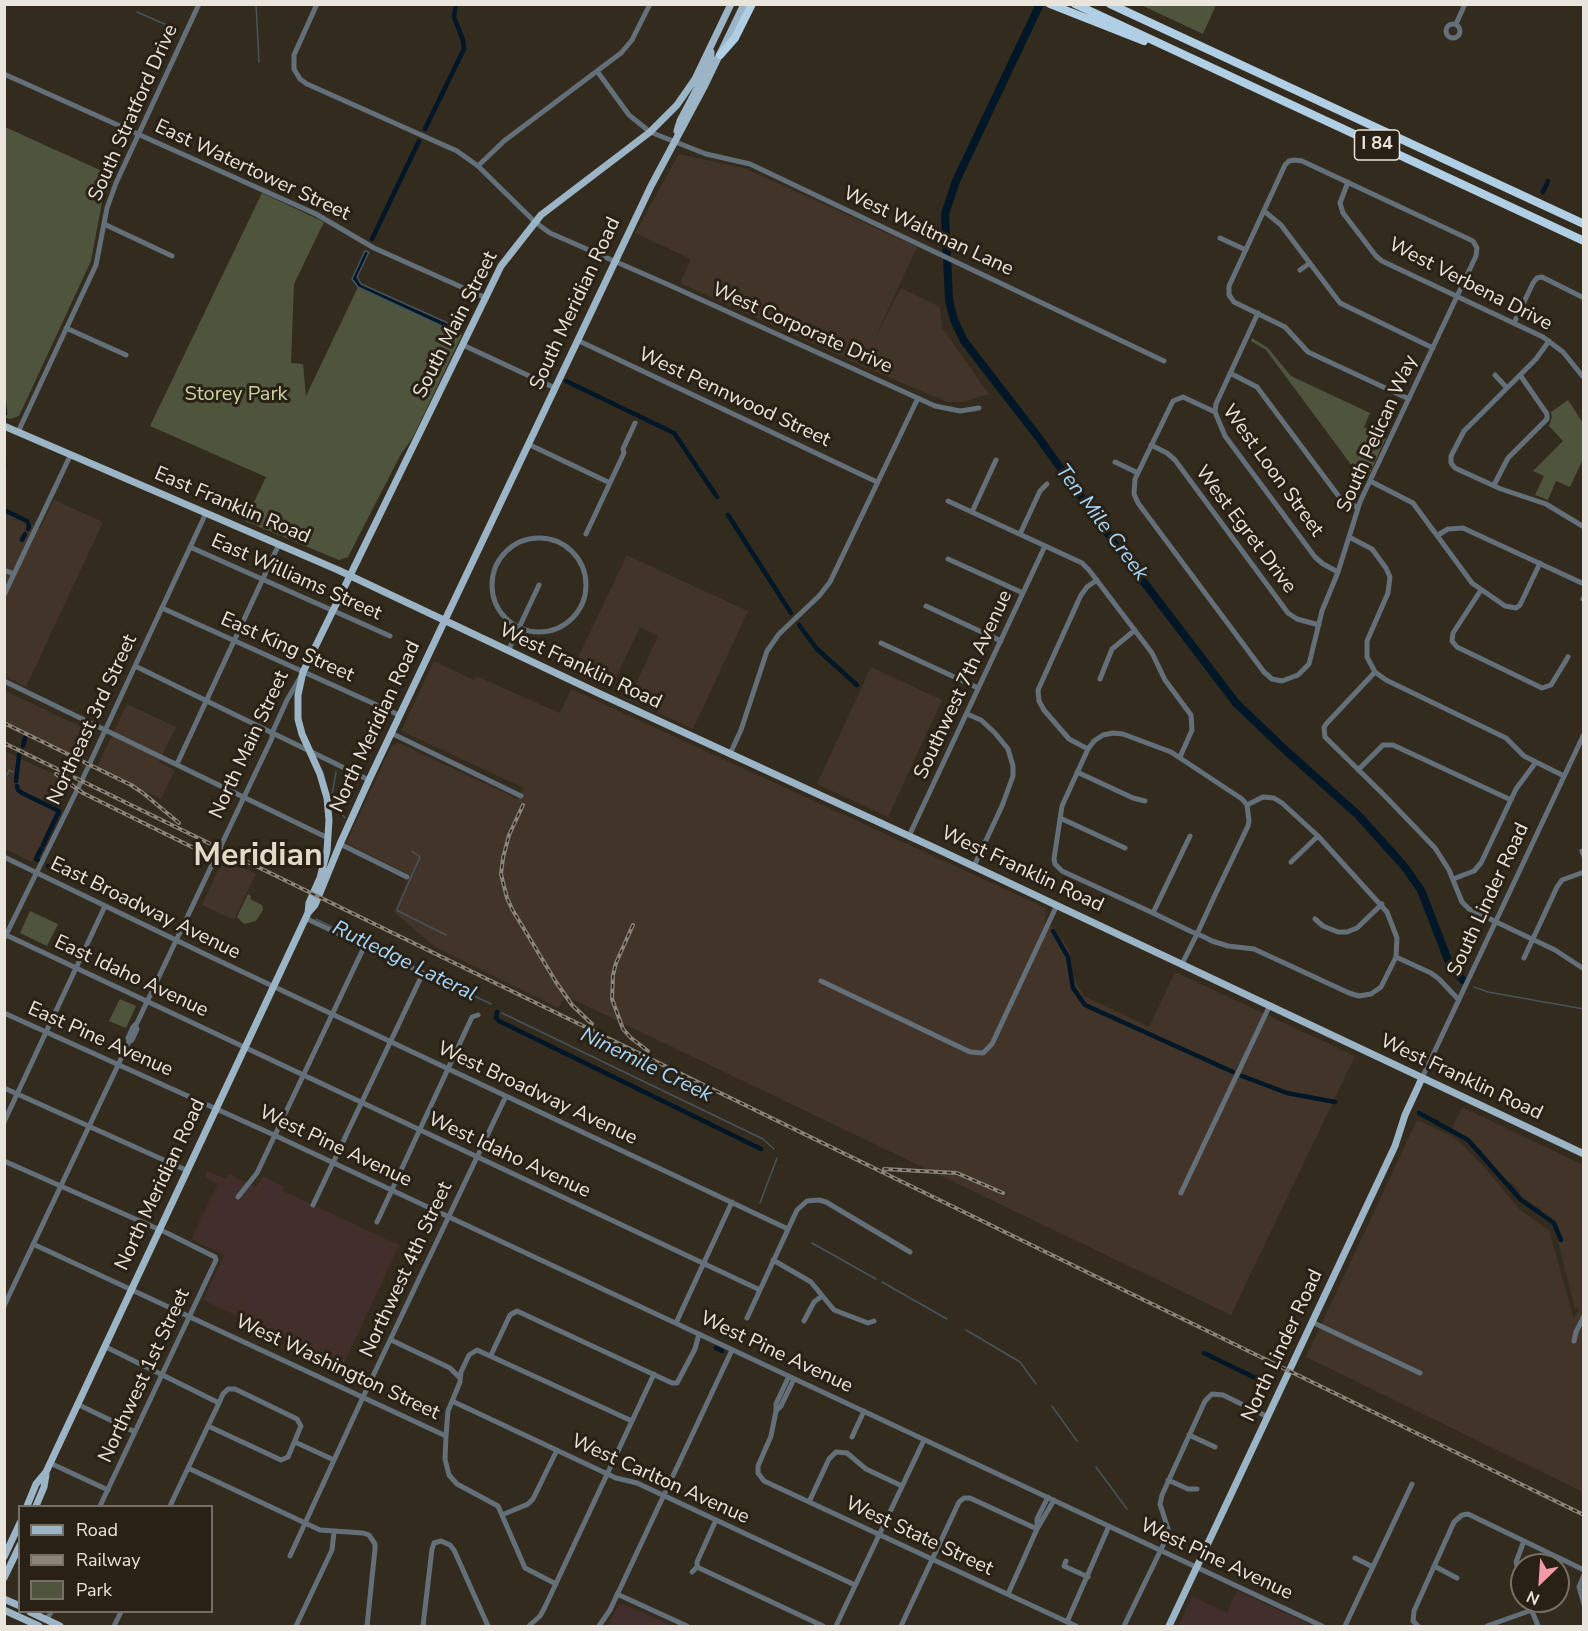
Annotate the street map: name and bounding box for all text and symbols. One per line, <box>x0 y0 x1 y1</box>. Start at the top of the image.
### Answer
street label: South Stratford Drive <box>84 21 184 205</box>
street label: East Watertower Street <box>151 115 353 227</box>
road number: I 84 <box>1354 130 1400 160</box>
street label: West Waltman Lane <box>839 182 1017 282</box>
street label: South Meridian Road <box>525 214 627 394</box>
street label: West Verbena Drive <box>1384 233 1556 337</box>
street label: South Main Street <box>409 248 503 402</box>
street label: West Corporate Drive <box>708 278 896 380</box>
street label: West Pennwood Street <box>634 343 834 453</box>
street label: South Pelican Way <box>1333 352 1423 516</box>
park label: Storey Park <box>184 383 288 407</box>
street label: West Loon Street <box>1216 400 1328 542</box>
water label: Ten Mile Creek <box>1049 460 1153 586</box>
street label: West Egret Drive <box>1189 461 1301 599</box>
street label: East Franklin Road <box>150 462 314 550</box>
street label: East Williams Street <box>207 530 385 626</box>
street label: Southwest 7th Avenue <box>910 587 1018 783</box>
street label: East King Street <box>216 608 358 688</box>
street label: West Franklin Road <box>495 619 665 715</box>
street label: Northeast 3rd Street <box>43 631 143 809</box>
street label: North Meridian Road <box>326 637 426 817</box>
street label: North Main Street <box>205 667 295 823</box>
street label: South Linder Road <box>1443 820 1535 980</box>
street label: West Franklin Road <box>937 822 1107 918</box>
district label: Meridian <box>193 838 323 876</box>
street label: East Broadway Avenue <box>46 853 244 965</box>
water label: Rutledge Lateral <box>328 916 480 1008</box>
street label: East Idaho Avenue <box>50 931 212 1023</box>
street label: East Pine Avenue <box>24 997 176 1083</box>
water label: Ninemile Creek <box>576 1023 716 1109</box>
street label: West Franklin Road <box>1376 1030 1546 1126</box>
street label: West Broadway Avenue <box>433 1037 641 1151</box>
street label: North Meridian Road <box>111 1095 211 1275</box>
street label: West Pine Avenue <box>255 1101 415 1193</box>
street label: West Idaho Avenue <box>424 1108 594 1204</box>
street label: Northwest 4th Street <box>356 1178 458 1362</box>
street label: North Linder Road <box>1237 1266 1329 1426</box>
street label: Northwest 1st Street <box>94 1285 196 1467</box>
street label: West Pine Avenue <box>696 1307 856 1399</box>
street label: West Washington Street <box>231 1310 443 1426</box>
street label: West Carlton Avenue <box>567 1430 753 1530</box>
street label: West State Street <box>841 1492 997 1582</box>
legend <box>18 1505 213 1613</box>
street label: West Pine Avenue <box>1136 1514 1296 1606</box>
text: Road <box>76 1518 118 1542</box>
text: Railway <box>76 1548 141 1572</box>
north arrow <box>1510 1553 1570 1613</box>
text: Park <box>76 1578 112 1602</box>
text: N <box>1523 1585 1543 1610</box>

